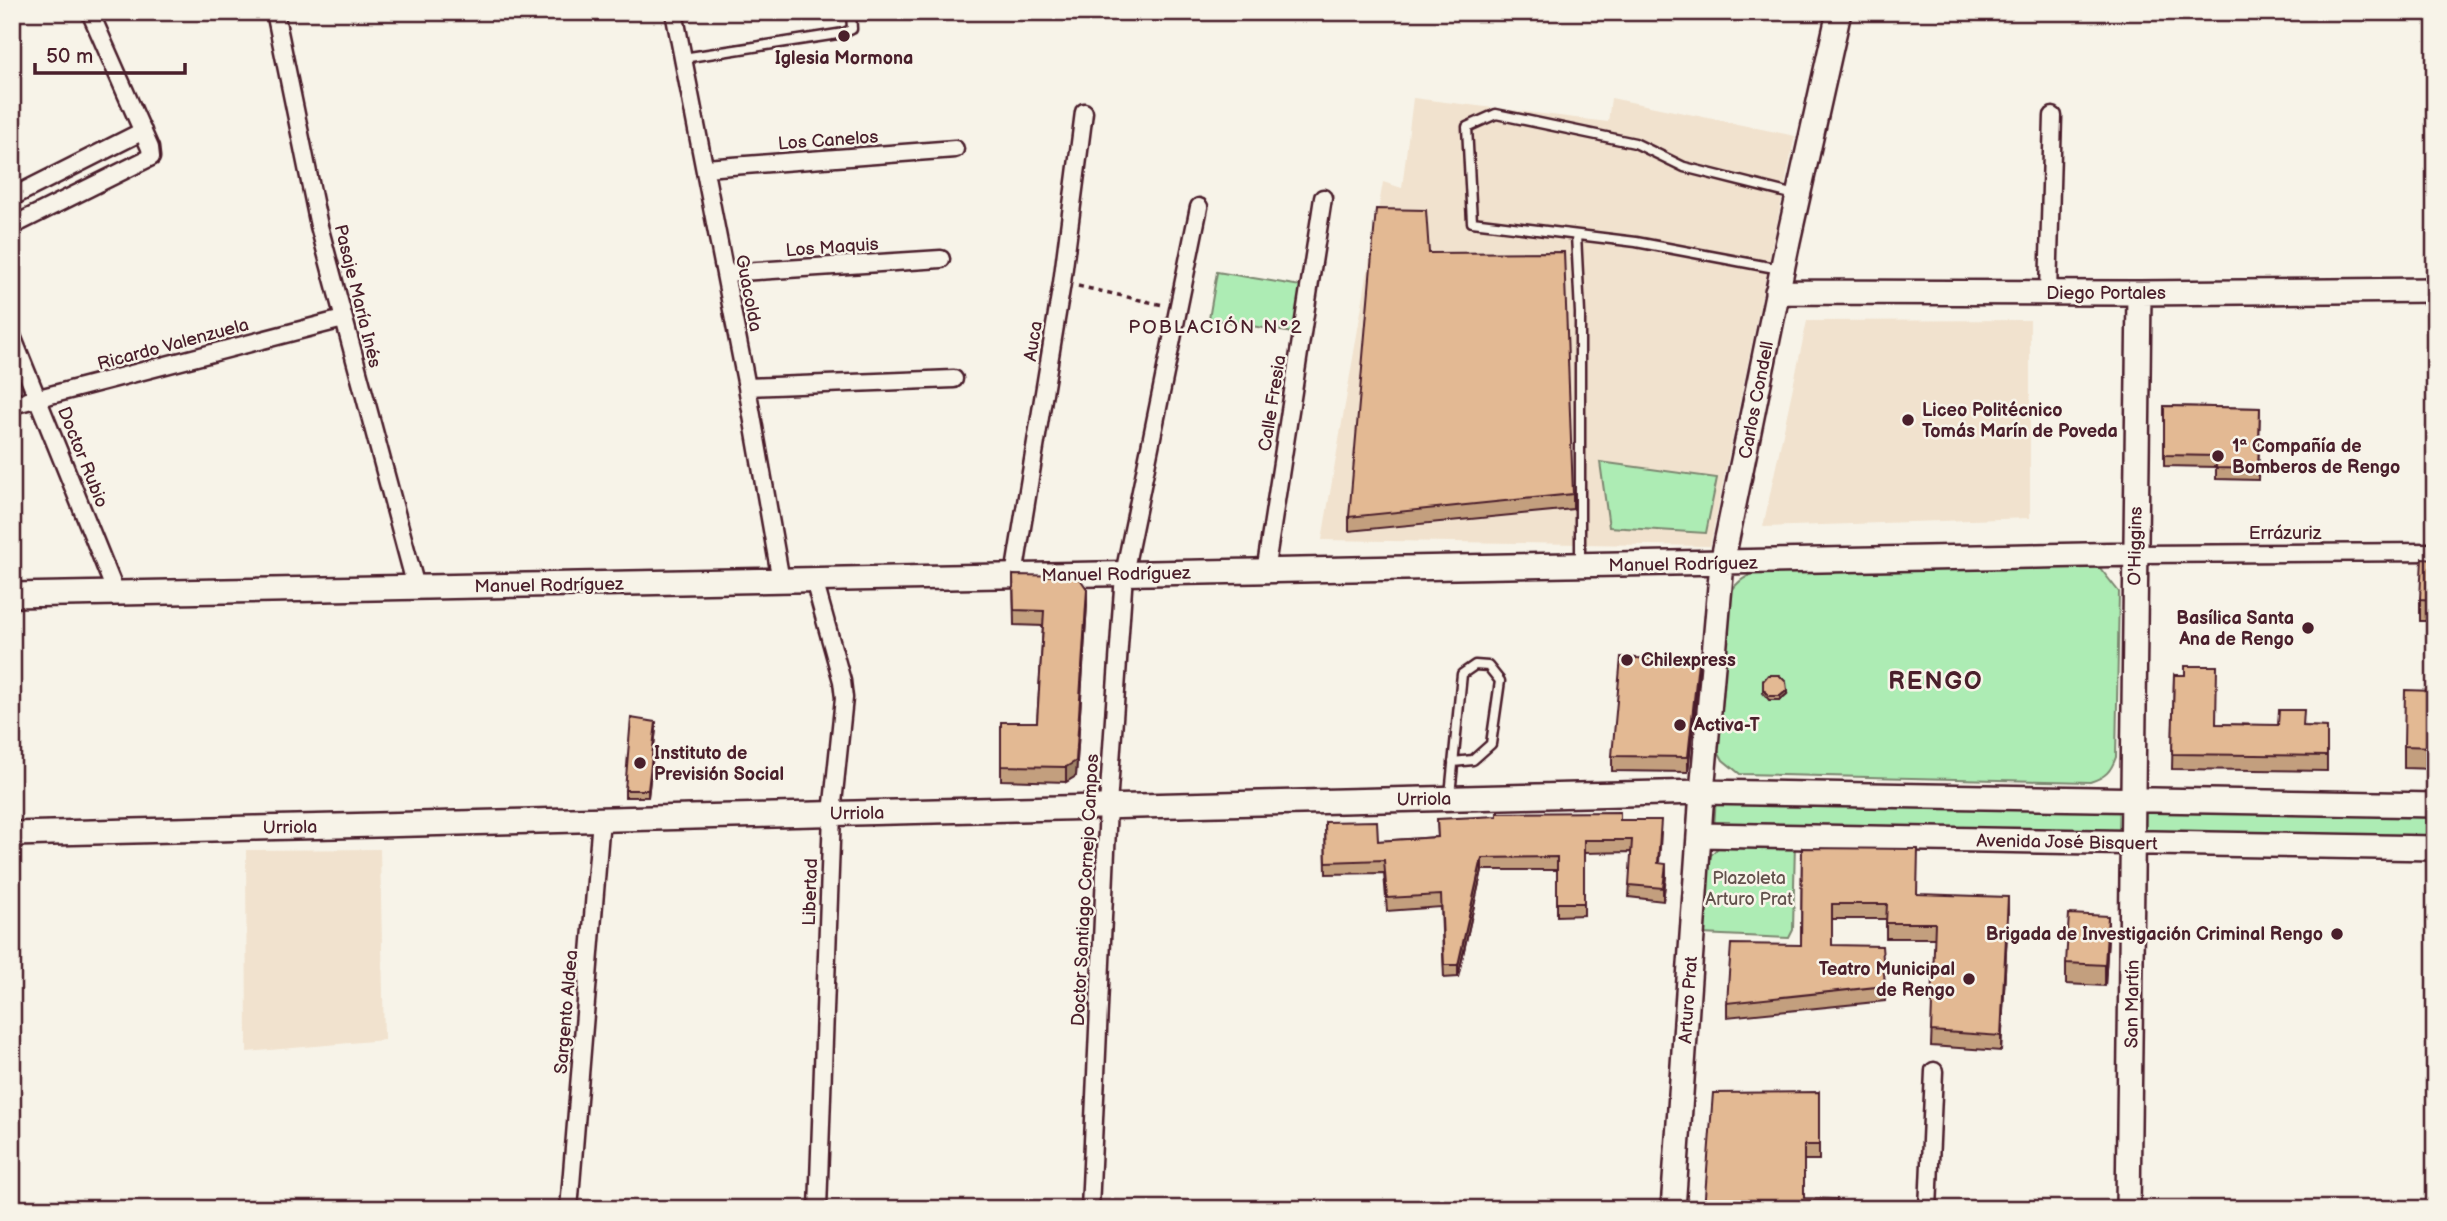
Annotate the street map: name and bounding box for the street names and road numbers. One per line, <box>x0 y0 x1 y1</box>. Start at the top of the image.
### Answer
street label: Los Canelos <box>777 127 879 154</box>
street label: Pasaje María Inés <box>330 222 385 370</box>
street label: Los Maquis <box>785 234 879 261</box>
street label: Guacolda <box>731 253 766 333</box>
street label: Diego Portales <box>2046 283 2166 304</box>
street label: Ricardo Valenzuela <box>95 314 251 375</box>
street label: Auca <box>1020 319 1047 363</box>
street label: Carlos Condell <box>1735 339 1778 461</box>
street label: Calle Fresia <box>1255 353 1290 453</box>
street label: Doctor Rubio <box>53 404 112 511</box>
street label: O'Higgins <box>2124 506 2147 586</box>
street label: Errázuriz <box>2249 523 2322 544</box>
street label: Manuel Rodríguez <box>1608 553 1758 576</box>
street label: Manuel Rodríguez <box>1041 563 1191 586</box>
street label: Manuel Rodríguez <box>474 574 624 597</box>
street label: Doctor Santiago Cornejo Campos <box>1068 753 1103 1027</box>
street label: Urriola <box>1396 789 1452 810</box>
street label: Urriola <box>829 803 885 824</box>
street label: Urriola <box>262 817 318 838</box>
street label: Avenida José Bisquert <box>1976 830 2158 855</box>
street label: Libertad <box>799 858 822 926</box>
street label: Sargento Aldea <box>551 949 582 1075</box>
street label: Arturo Prat <box>1675 955 1702 1044</box>
street label: San Martín <box>2121 960 2144 1048</box>

